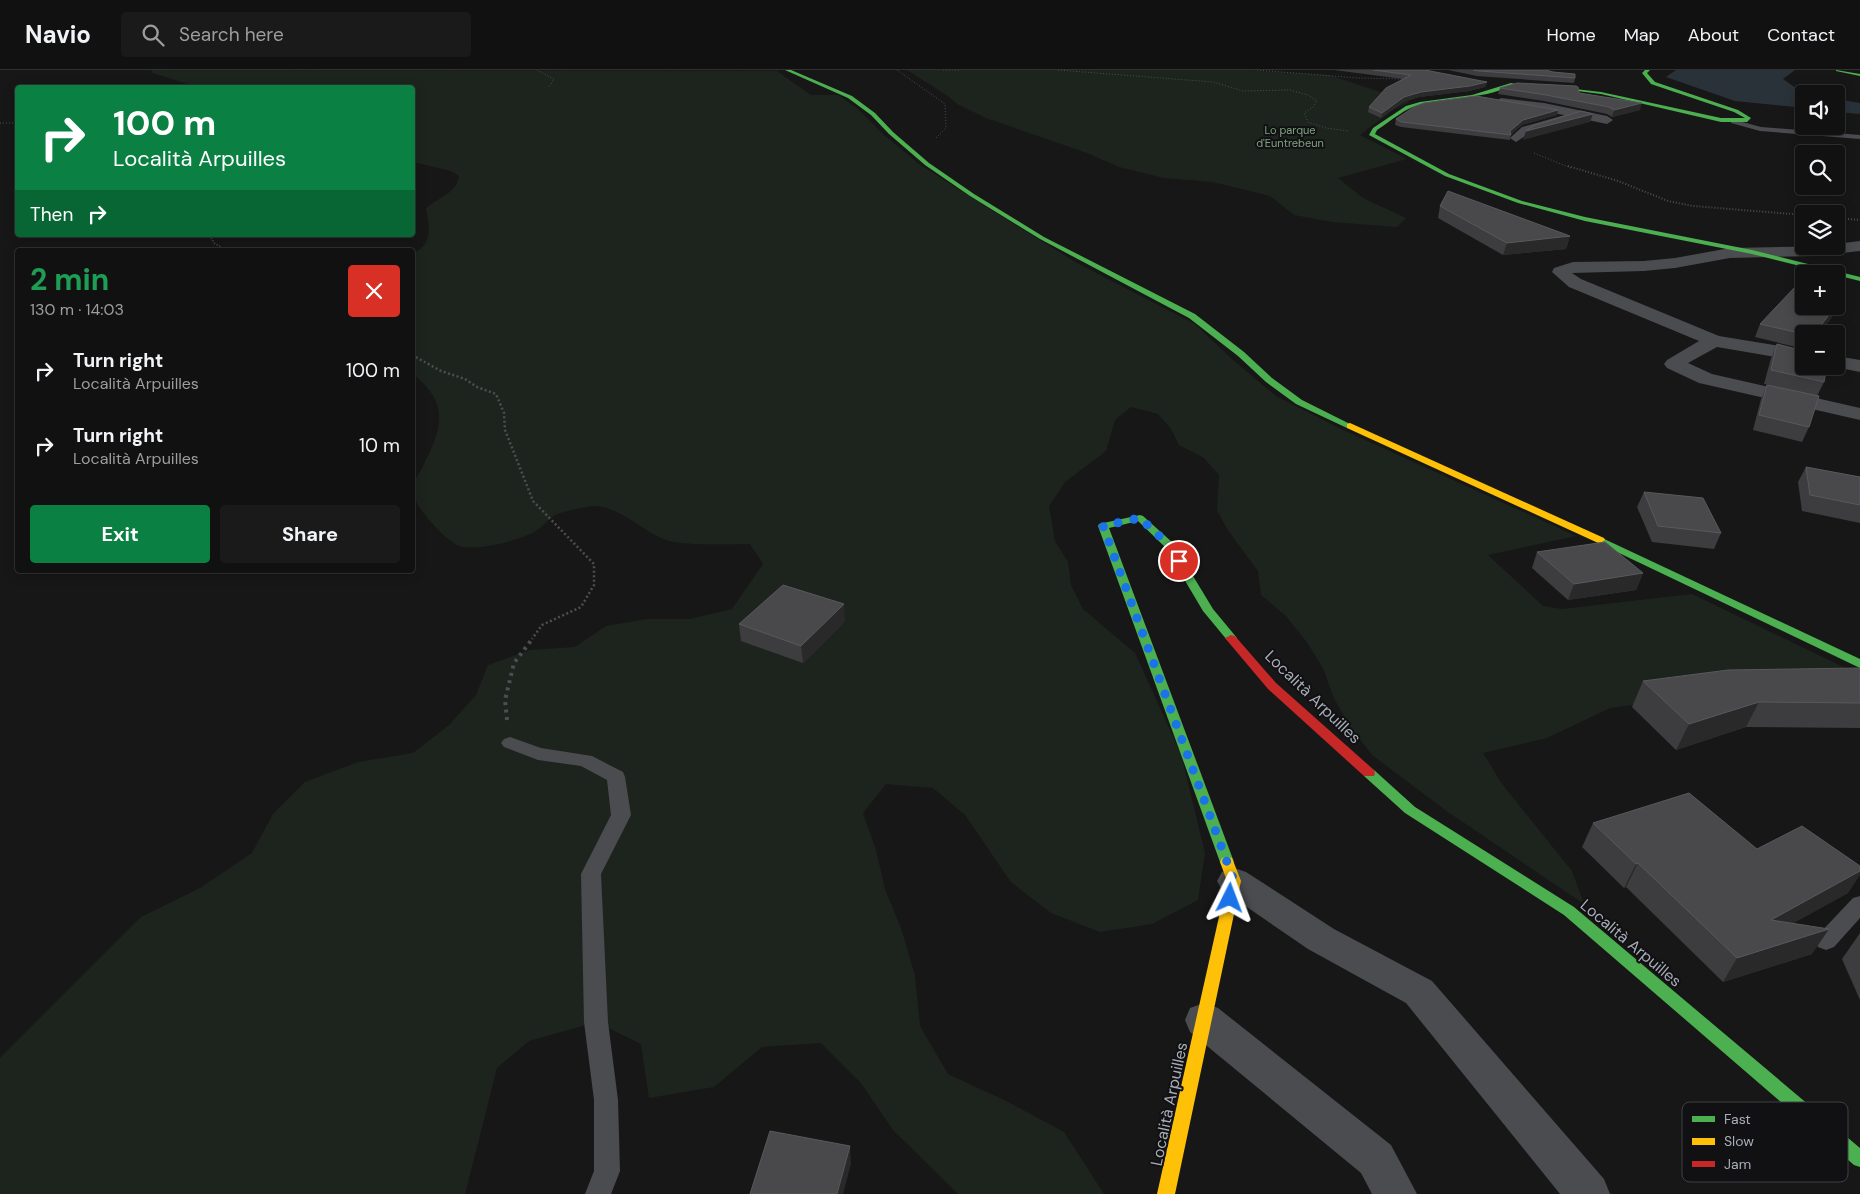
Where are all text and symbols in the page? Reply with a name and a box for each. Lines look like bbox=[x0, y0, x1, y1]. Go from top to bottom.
search box bbox=[121, 12, 471, 57]
text: Navio bbox=[25, 19, 91, 50]
icon: search bbox=[139, 21, 167, 49]
text: Search here bbox=[179, 22, 284, 47]
text: Home bbox=[1546, 23, 1596, 47]
text: Map bbox=[1624, 23, 1660, 47]
text: About bbox=[1688, 23, 1739, 47]
text: Contact bbox=[1767, 23, 1835, 47]
map controls bbox=[1795, 85, 1845, 375]
button: sound bbox=[1795, 85, 1845, 135]
text: 100 m bbox=[113, 100, 216, 146]
icon: right bbox=[30, 105, 95, 170]
park label: Lo parque d'Euntrebeun bbox=[1256, 123, 1324, 150]
text: Località Arpuilles bbox=[113, 144, 286, 173]
button: search bbox=[1795, 145, 1845, 195]
icon: right bbox=[83, 200, 111, 228]
text: Then bbox=[30, 202, 73, 227]
button: layers bbox=[1795, 205, 1845, 255]
text: 2 min bbox=[30, 260, 109, 299]
button: close bbox=[348, 265, 400, 317]
button: + bbox=[1795, 265, 1845, 315]
text: 130 m · 14:03 bbox=[30, 299, 124, 320]
button: − bbox=[1795, 325, 1845, 375]
text: Turn right bbox=[73, 348, 163, 373]
icon: right bbox=[30, 357, 58, 385]
text: 100 m bbox=[346, 358, 400, 383]
text: Località Arpuilles bbox=[73, 373, 199, 394]
text: Turn right bbox=[73, 423, 163, 448]
icon: right bbox=[30, 432, 58, 460]
text: 10 m bbox=[359, 433, 400, 458]
text: Località Arpuilles bbox=[73, 448, 199, 469]
button: Exit bbox=[30, 505, 210, 563]
button: Share bbox=[220, 505, 400, 563]
pin bbox=[1158, 540, 1200, 582]
icon: arrive bbox=[1165, 547, 1193, 575]
street label: Località Arpuilles bbox=[1260, 646, 1366, 748]
position arrow bbox=[1203, 871, 1255, 923]
street label: Località Arpuilles bbox=[1576, 894, 1686, 992]
street label: Località Arpuilles bbox=[1146, 1040, 1192, 1168]
legend bbox=[1682, 1102, 1848, 1182]
text: Fast bbox=[1724, 1110, 1751, 1128]
text: Slow bbox=[1724, 1132, 1754, 1150]
text: Jam bbox=[1724, 1155, 1751, 1173]

